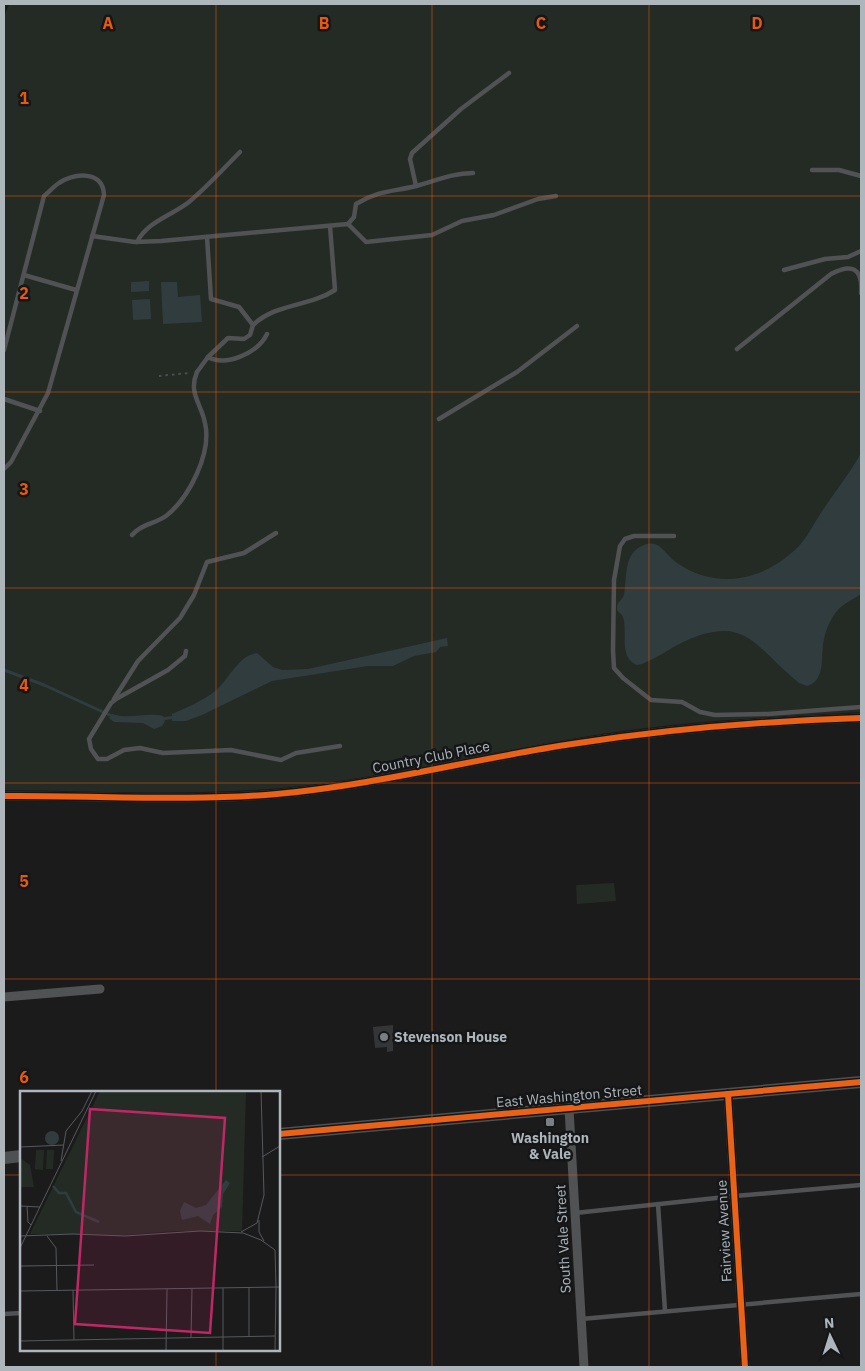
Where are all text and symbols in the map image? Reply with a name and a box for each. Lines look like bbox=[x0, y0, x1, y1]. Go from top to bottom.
text: A bbox=[103, 13, 114, 33]
text: B bbox=[319, 13, 330, 33]
text: C bbox=[536, 13, 546, 33]
text: D bbox=[751, 13, 763, 33]
text: 1 bbox=[19, 88, 29, 108]
text: 2 bbox=[19, 283, 29, 303]
text: 3 bbox=[19, 479, 29, 499]
text: 4 bbox=[19, 675, 29, 695]
street label: Country Club Place bbox=[371, 737, 492, 777]
text: 5 bbox=[19, 871, 29, 891]
place label: Stevenson House bbox=[394, 1028, 507, 1046]
marker: Stevenson House bbox=[378, 1031, 390, 1043]
text: 6 bbox=[19, 1067, 29, 1087]
street label: East Washington Street bbox=[495, 1081, 643, 1111]
inset map bbox=[20, 1091, 280, 1351]
marker: Washington & Vale bbox=[544, 1116, 556, 1128]
place label: Washington & Vale bbox=[511, 1129, 589, 1163]
street label: Fairview Avenue bbox=[712, 1179, 736, 1283]
street label: South Vale Street bbox=[551, 1184, 575, 1294]
north arrow bbox=[805, 1311, 855, 1361]
text: N bbox=[823, 1314, 835, 1332]

